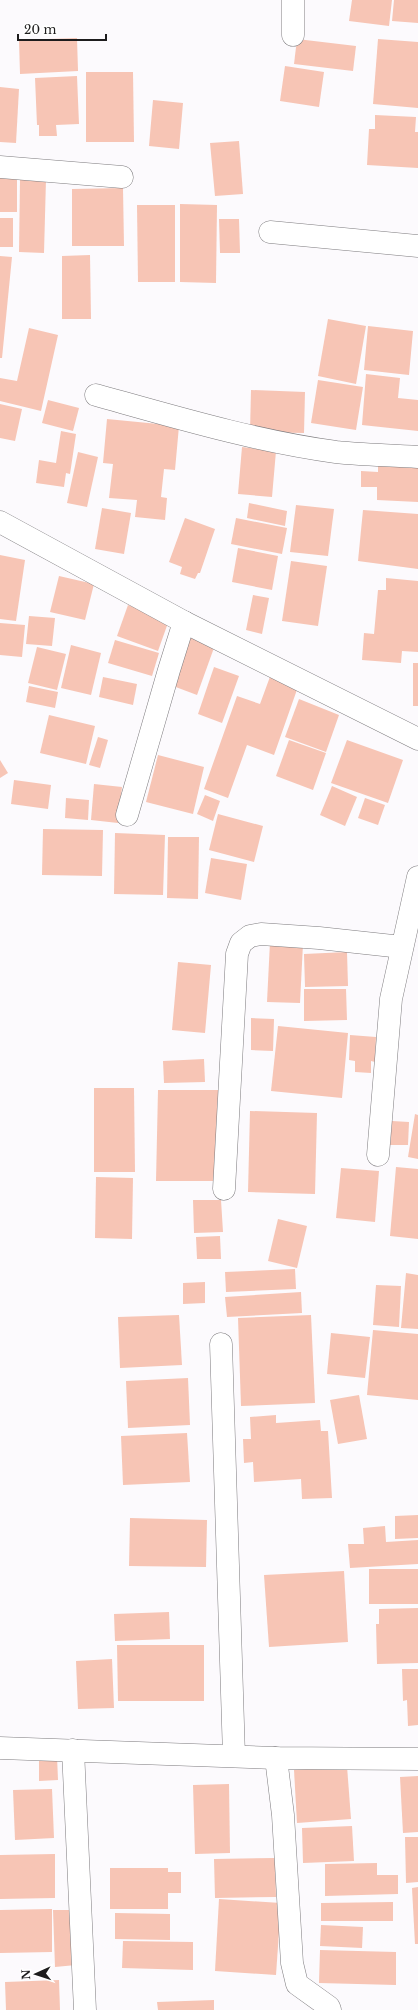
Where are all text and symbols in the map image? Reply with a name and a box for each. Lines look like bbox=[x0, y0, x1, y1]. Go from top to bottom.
scale bar bbox=[18, 16, 106, 42]
text: 20 m bbox=[24, 22, 56, 37]
north arrow bbox=[16, 1954, 56, 1994]
text: N bbox=[19, 1968, 33, 1980]

